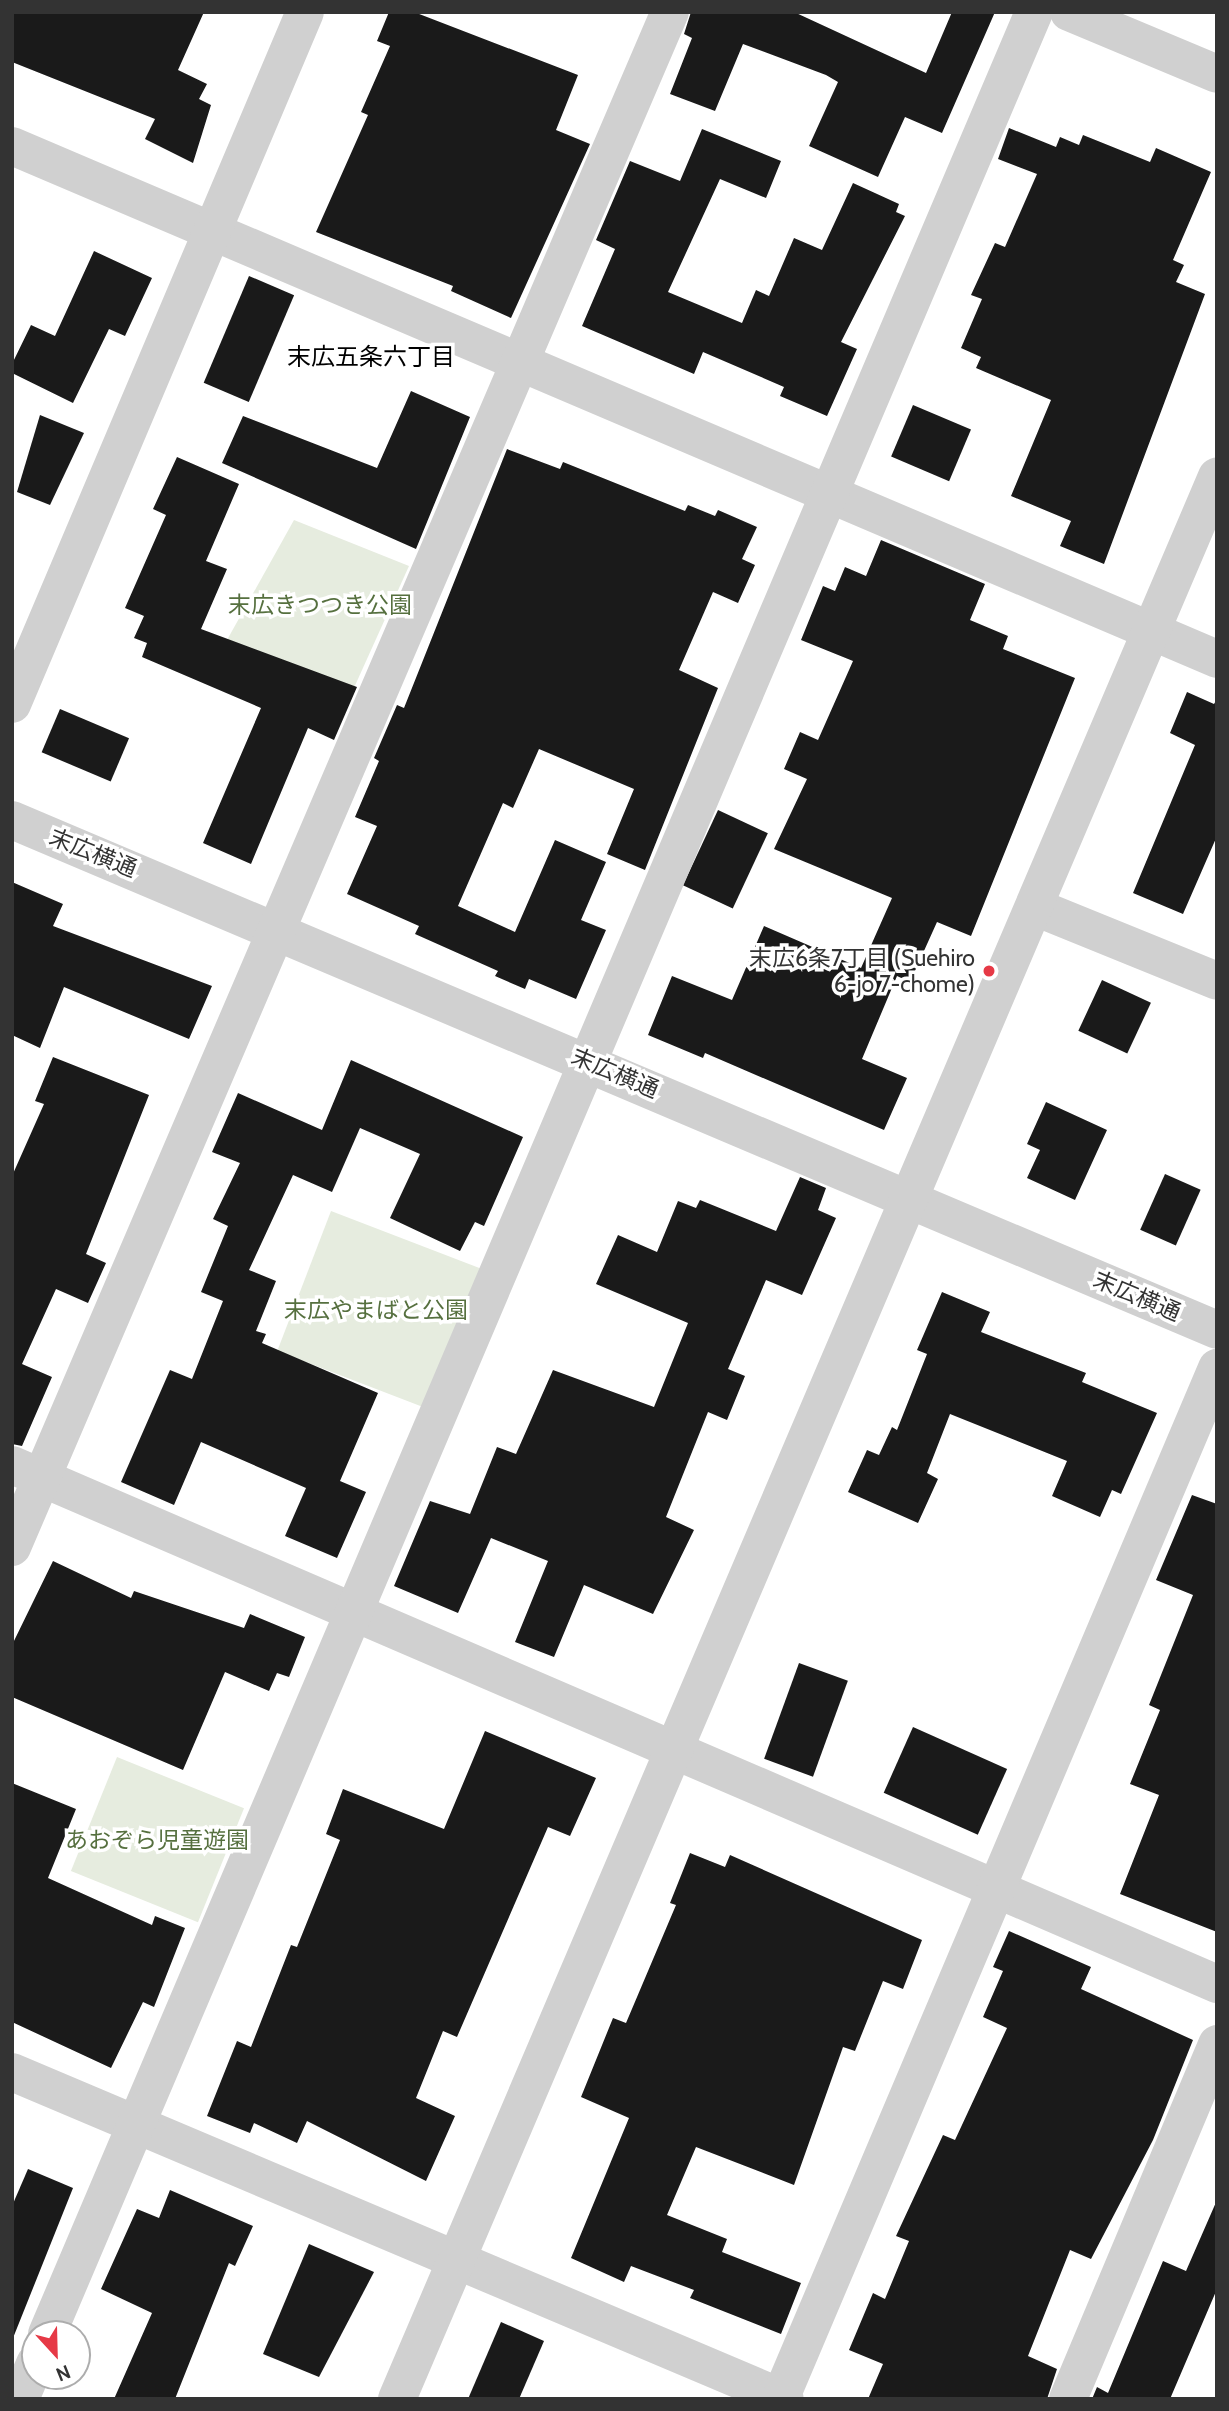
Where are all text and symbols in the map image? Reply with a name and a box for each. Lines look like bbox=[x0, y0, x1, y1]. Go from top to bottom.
district label: 末広五条六丁目 bbox=[287, 343, 455, 371]
park label: 末広きつつき公園 bbox=[228, 591, 412, 619]
street label: 末広横通 bbox=[45, 823, 141, 883]
place label: 末広6条7丁目 (Suehiro 6-jo 7-chome) bbox=[749, 944, 975, 998]
marker: 末広6条7丁目 (Suehiro 6-jo 7-chome) bbox=[981, 963, 997, 979]
street label: 末広横通 bbox=[567, 1042, 663, 1104]
street label: 末広横通 bbox=[1089, 1265, 1185, 1327]
park label: 末広やまばと公園 bbox=[284, 1296, 468, 1324]
park label: あおぞら児童遊園 bbox=[65, 1826, 249, 1854]
north arrow bbox=[21, 2320, 91, 2390]
text: N bbox=[53, 2360, 74, 2386]

